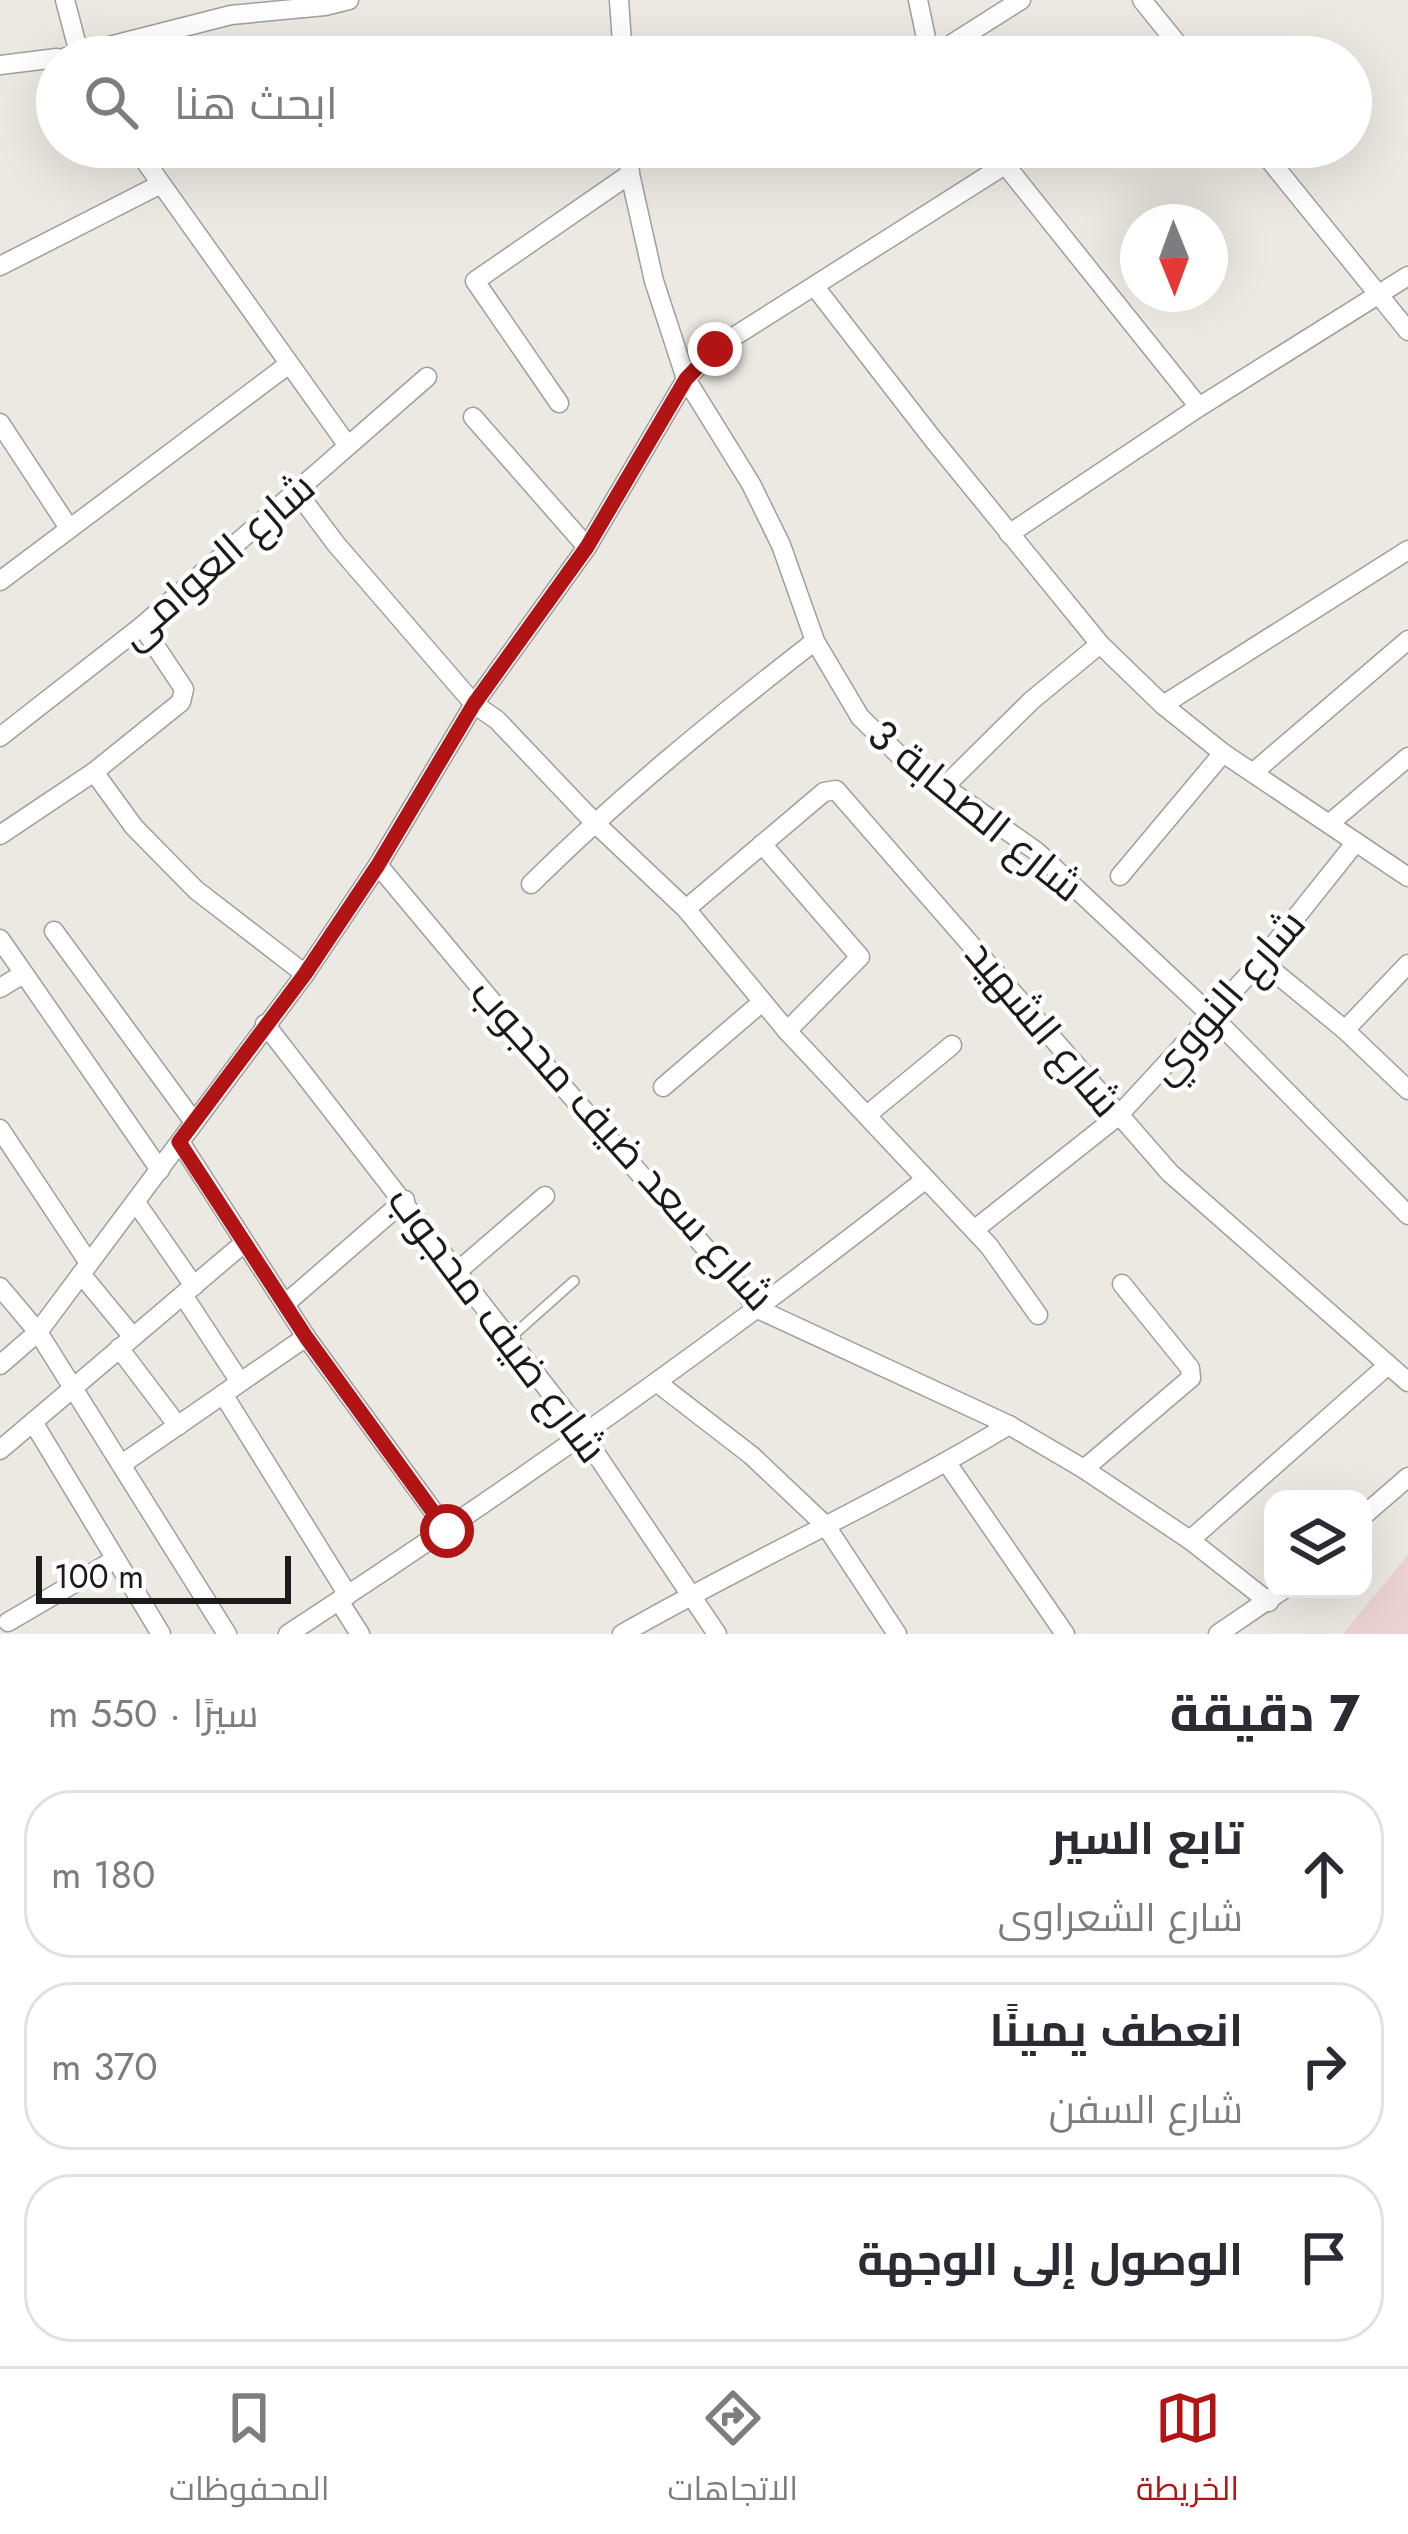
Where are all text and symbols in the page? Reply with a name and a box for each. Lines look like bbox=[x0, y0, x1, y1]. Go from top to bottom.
search box bbox=[36, 36, 1372, 168]
icon: search bbox=[78, 69, 144, 135]
text: ابحث هنا bbox=[174, 71, 338, 136]
north arrow bbox=[1120, 204, 1228, 312]
route end bbox=[688, 322, 742, 376]
street label: شارع العوامى bbox=[105, 458, 328, 663]
street label: شارع الصحابة 3 bbox=[855, 704, 1096, 916]
street label: شارع النووي bbox=[1133, 896, 1321, 1098]
street label: شارع الشهيد bbox=[951, 926, 1136, 1130]
street label: شارع سعد ضيف محجوب bbox=[456, 964, 789, 1324]
street label: شارع ضيف محجوب bbox=[373, 1173, 622, 1476]
map controls bbox=[1264, 1490, 1372, 1598]
button: layers bbox=[1264, 1490, 1372, 1598]
route start bbox=[420, 1504, 474, 1558]
scale bar bbox=[36, 1550, 291, 1603]
text: 100 m bbox=[54, 1553, 144, 1600]
text: 7 دقيقة bbox=[1170, 1676, 1360, 1750]
text: سيرًا · 550 m bbox=[48, 1685, 259, 1742]
text: تابع السير bbox=[1051, 1806, 1243, 1871]
icon: ahead bbox=[1291, 1841, 1357, 1907]
text: 180 m bbox=[51, 1846, 155, 1903]
text: شارع الشعراوى bbox=[998, 1889, 1243, 1946]
text: انعطف يمينًا bbox=[990, 1998, 1243, 2063]
icon: right bbox=[1291, 2033, 1357, 2099]
text: 370 m bbox=[51, 2038, 158, 2095]
text: شارع السفن bbox=[1049, 2081, 1243, 2138]
icon: arrive bbox=[1291, 2225, 1357, 2291]
text: الوصول إلى الوجهة bbox=[857, 2227, 1243, 2292]
tab: المحفوظات bbox=[169, 2385, 330, 2519]
tab: الاتجاهات bbox=[667, 2385, 798, 2519]
tab: الخريطة bbox=[1136, 2385, 1239, 2519]

